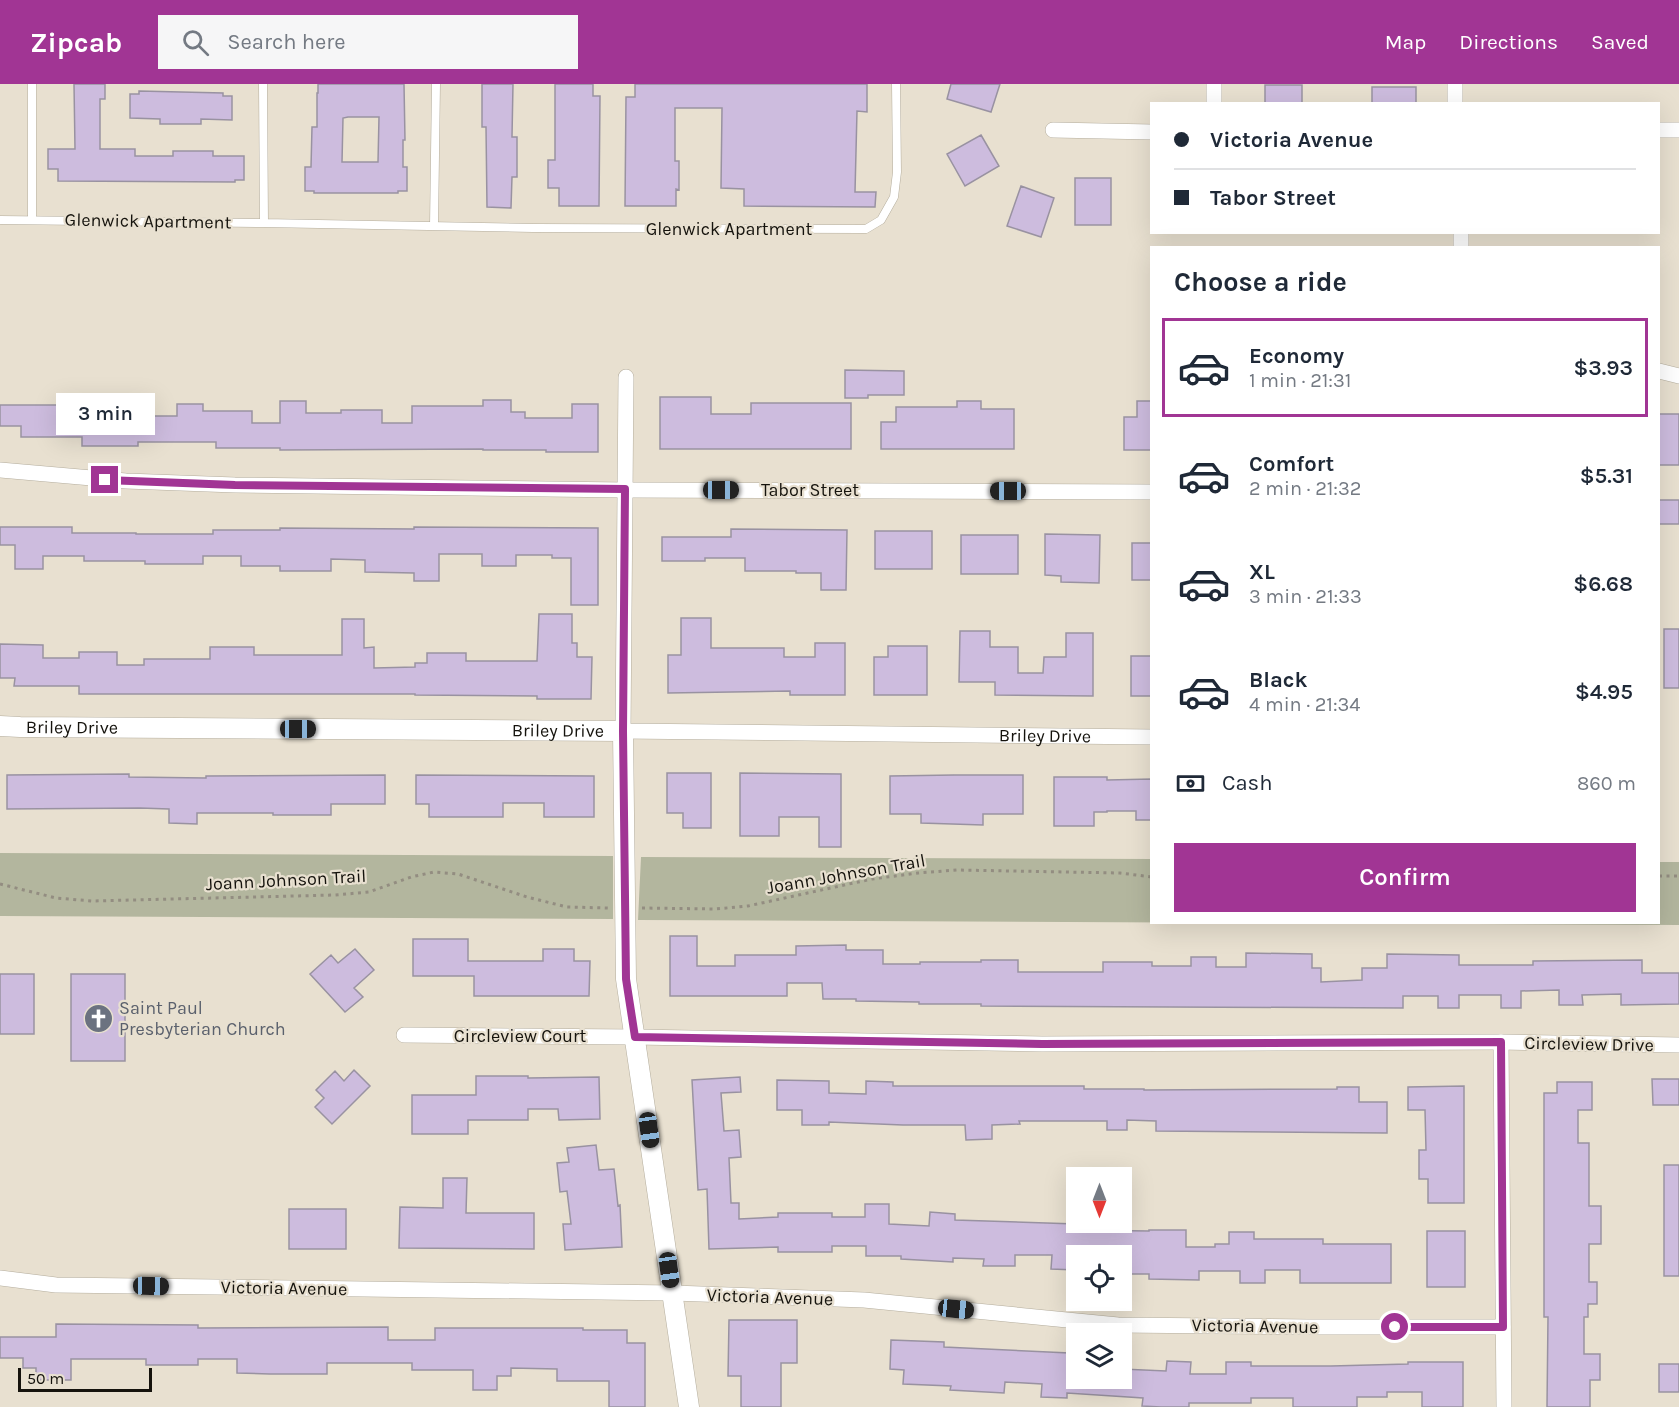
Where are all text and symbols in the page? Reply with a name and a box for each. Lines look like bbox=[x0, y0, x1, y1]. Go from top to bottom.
search box bbox=[158, 15, 578, 69]
text: Zipcab bbox=[30, 26, 122, 59]
icon: search bbox=[179, 26, 212, 59]
text: Search here bbox=[227, 29, 346, 55]
text: Map bbox=[1385, 30, 1426, 54]
text: Directions bbox=[1459, 30, 1558, 54]
text: Saved bbox=[1591, 30, 1649, 54]
text: Victoria Avenue bbox=[1210, 127, 1373, 153]
text: Tabor Street bbox=[1210, 185, 1336, 211]
street label: Glenwick Apartment bbox=[65, 209, 232, 233]
street label: Glenwick Apartment bbox=[646, 218, 813, 240]
text: Choose a ride bbox=[1174, 266, 1347, 298]
icon: car bbox=[1177, 341, 1231, 395]
text: Economy bbox=[1249, 343, 1344, 369]
text: $3.93 bbox=[1573, 355, 1633, 381]
text: 1 min · 21:31 bbox=[1249, 369, 1351, 392]
callout: 3 min bbox=[56, 393, 154, 435]
text: 3 min bbox=[78, 402, 133, 425]
icon: car bbox=[1177, 449, 1231, 503]
text: Comfort bbox=[1249, 451, 1334, 477]
text: $5.31 bbox=[1580, 463, 1633, 489]
route end bbox=[91, 466, 118, 493]
text: 2 min · 21:32 bbox=[1249, 477, 1361, 500]
street label: Tabor Street bbox=[761, 479, 859, 501]
car bbox=[703, 481, 739, 499]
car bbox=[990, 482, 1026, 500]
icon: car bbox=[1177, 557, 1231, 611]
text: XL bbox=[1249, 559, 1275, 585]
text: $6.68 bbox=[1573, 571, 1633, 597]
text: 3 min · 21:33 bbox=[1249, 585, 1362, 608]
icon: car bbox=[1177, 665, 1231, 719]
text: Black bbox=[1249, 667, 1308, 693]
text: $4.95 bbox=[1575, 679, 1633, 705]
text: 4 min · 21:34 bbox=[1249, 693, 1361, 716]
street label: Briley Drive bbox=[26, 716, 118, 739]
street label: Briley Drive bbox=[512, 719, 604, 742]
car bbox=[280, 720, 316, 738]
street label: Briley Drive bbox=[999, 724, 1091, 747]
icon: cash bbox=[1174, 767, 1207, 800]
text: Cash bbox=[1222, 770, 1272, 796]
text: 860 m bbox=[1577, 772, 1636, 795]
button: Confirm bbox=[1174, 843, 1636, 912]
street label: Joann Johnson Trail bbox=[765, 849, 927, 899]
street label: Joann Johnson Trail bbox=[205, 865, 367, 895]
place label: Saint Paul Presbyterian Church bbox=[119, 997, 286, 1040]
church icon: Saint Paul Presbyterian Church bbox=[82, 1002, 114, 1034]
street label: Circleview Court bbox=[454, 1025, 586, 1047]
street label: Circleview Drive bbox=[1524, 1032, 1654, 1056]
car bbox=[638, 1111, 660, 1149]
north arrow bbox=[1066, 1167, 1132, 1233]
map controls bbox=[1066, 1167, 1132, 1389]
button: locate bbox=[1066, 1245, 1132, 1311]
car bbox=[658, 1251, 680, 1289]
street label: Victoria Avenue bbox=[220, 1276, 348, 1300]
car bbox=[133, 1277, 169, 1295]
street label: Victoria Avenue bbox=[706, 1284, 834, 1310]
car bbox=[937, 1298, 975, 1320]
route start bbox=[1381, 1313, 1408, 1340]
street label: Victoria Avenue bbox=[1191, 1314, 1319, 1338]
button: layers bbox=[1066, 1323, 1132, 1389]
scale bar bbox=[18, 1365, 152, 1392]
text: 50 m bbox=[27, 1369, 64, 1388]

